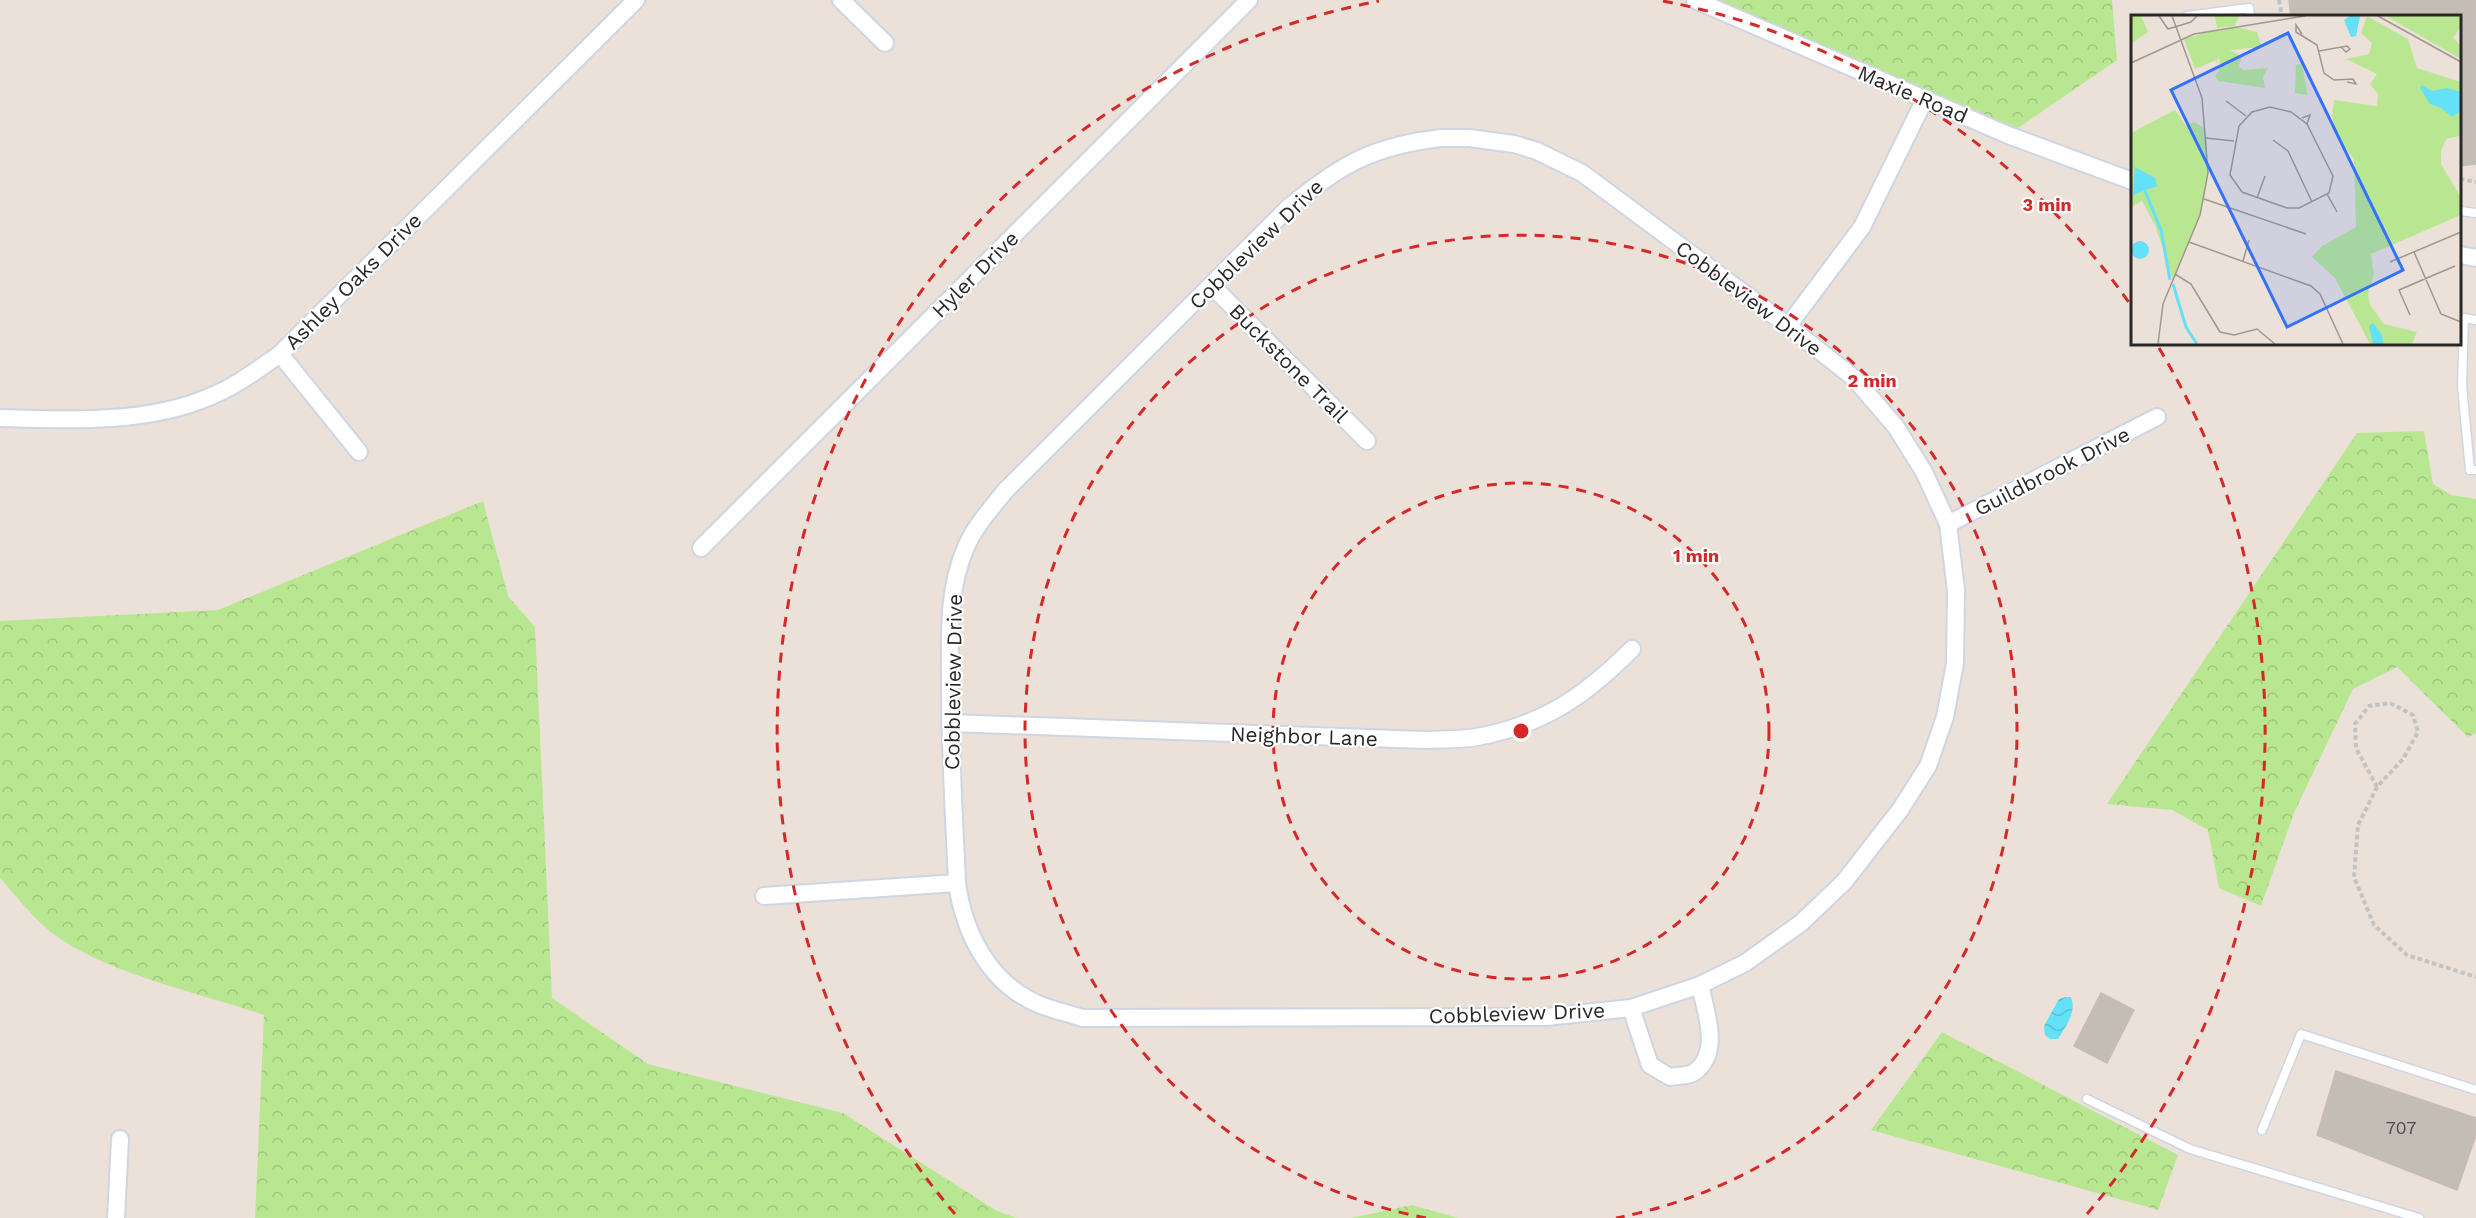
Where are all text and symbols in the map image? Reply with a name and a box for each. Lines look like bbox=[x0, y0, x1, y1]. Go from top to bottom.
inset map bbox=[2131, 15, 2461, 345]
street label: Maxie Road bbox=[1854, 60, 1972, 128]
street label: Cobbleview Drive bbox=[1184, 174, 1328, 314]
text: 3 min bbox=[2022, 194, 2072, 215]
street label: Ashley Oaks Drive bbox=[279, 207, 427, 355]
street label: Hyler Drive bbox=[926, 225, 1024, 323]
street label: Cobbleview Drive bbox=[1671, 235, 1827, 361]
street label: Buckstone Trail bbox=[1224, 298, 1354, 428]
text: 2 min bbox=[1847, 370, 1897, 391]
street label: Guildbrook Drive bbox=[1970, 421, 2134, 521]
text: 1 min bbox=[1673, 545, 1719, 566]
street label: Cobbleview Drive bbox=[939, 594, 967, 770]
street label: Neighbor Lane bbox=[1230, 721, 1378, 751]
centre of rings bbox=[1511, 721, 1531, 741]
street label: Cobbleview Drive bbox=[1428, 997, 1606, 1029]
house number: 707 bbox=[2386, 1117, 2416, 1138]

